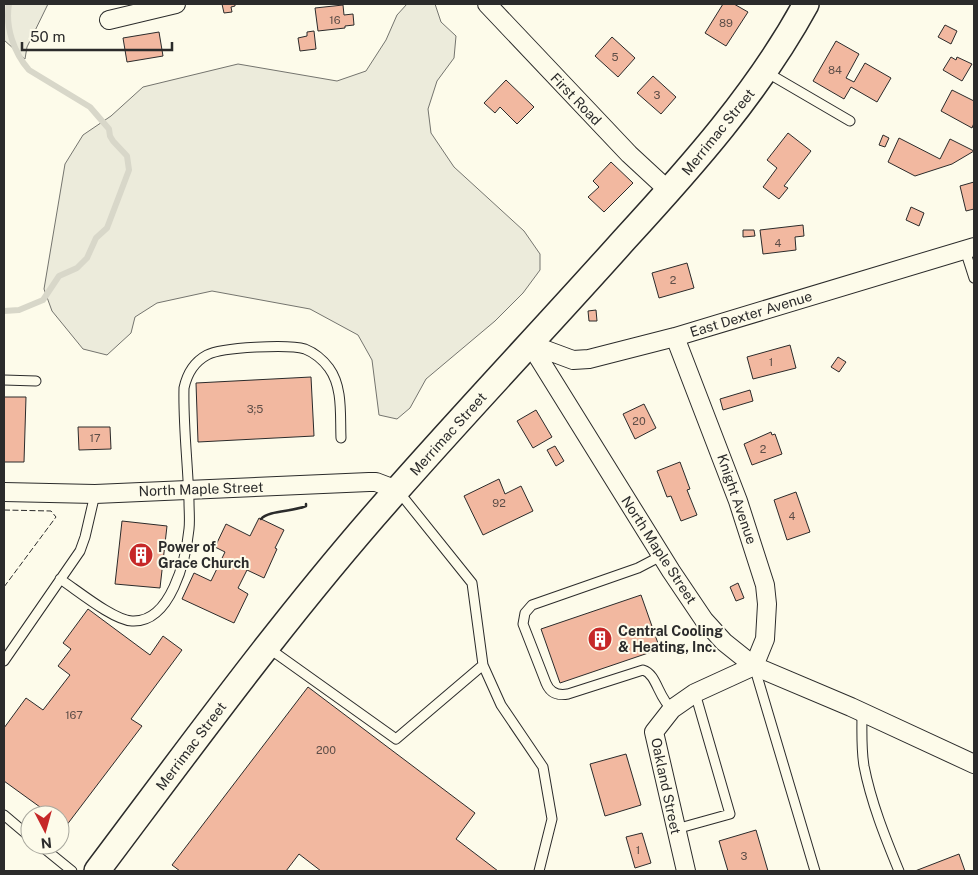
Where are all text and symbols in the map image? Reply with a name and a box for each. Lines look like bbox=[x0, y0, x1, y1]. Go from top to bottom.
house number: 16 bbox=[329, 14, 341, 26]
house number: 89 bbox=[719, 17, 733, 29]
scale bar bbox=[22, 20, 172, 52]
text: 50 m bbox=[30, 28, 65, 45]
house number: 5 bbox=[611, 51, 619, 63]
house number: 84 bbox=[828, 64, 842, 76]
street label: First Road bbox=[547, 70, 605, 128]
street label: Merrimac Street bbox=[678, 86, 758, 178]
house number: 3 bbox=[654, 89, 661, 101]
house number: 4 bbox=[775, 237, 782, 249]
house number: 2 bbox=[670, 274, 677, 286]
street label: East Dexter Avenue bbox=[688, 288, 814, 340]
house number: 1 bbox=[769, 356, 773, 368]
street label: Merrimac Street bbox=[406, 389, 490, 479]
house number: 3;5 bbox=[247, 403, 263, 415]
house number: 20 bbox=[632, 415, 646, 427]
house number: 17 bbox=[89, 432, 101, 444]
house number: 2 bbox=[760, 443, 767, 455]
street label: Knight Avenue bbox=[714, 452, 760, 546]
street label: North Maple Street bbox=[138, 479, 264, 499]
street label: North Maple Street bbox=[618, 493, 700, 607]
house number: 92 bbox=[492, 497, 506, 509]
house number: 4 bbox=[789, 510, 796, 522]
place label: Power of Grace Church bbox=[158, 539, 249, 571]
building icon: Power of Grace Church bbox=[128, 542, 154, 568]
place label: Central Cooling & Heating, Inc. bbox=[618, 623, 723, 655]
building icon: Central Cooling & Heating, Inc. bbox=[587, 626, 613, 652]
street label: Merrimac Street bbox=[153, 699, 229, 793]
house number: 167 bbox=[65, 709, 83, 721]
street label: Oakland Street bbox=[648, 736, 684, 836]
house number: 200 bbox=[316, 744, 336, 756]
north arrow bbox=[20, 805, 70, 855]
text: N bbox=[40, 834, 53, 851]
house number: 1 bbox=[636, 844, 640, 856]
house number: 3 bbox=[741, 850, 748, 862]

